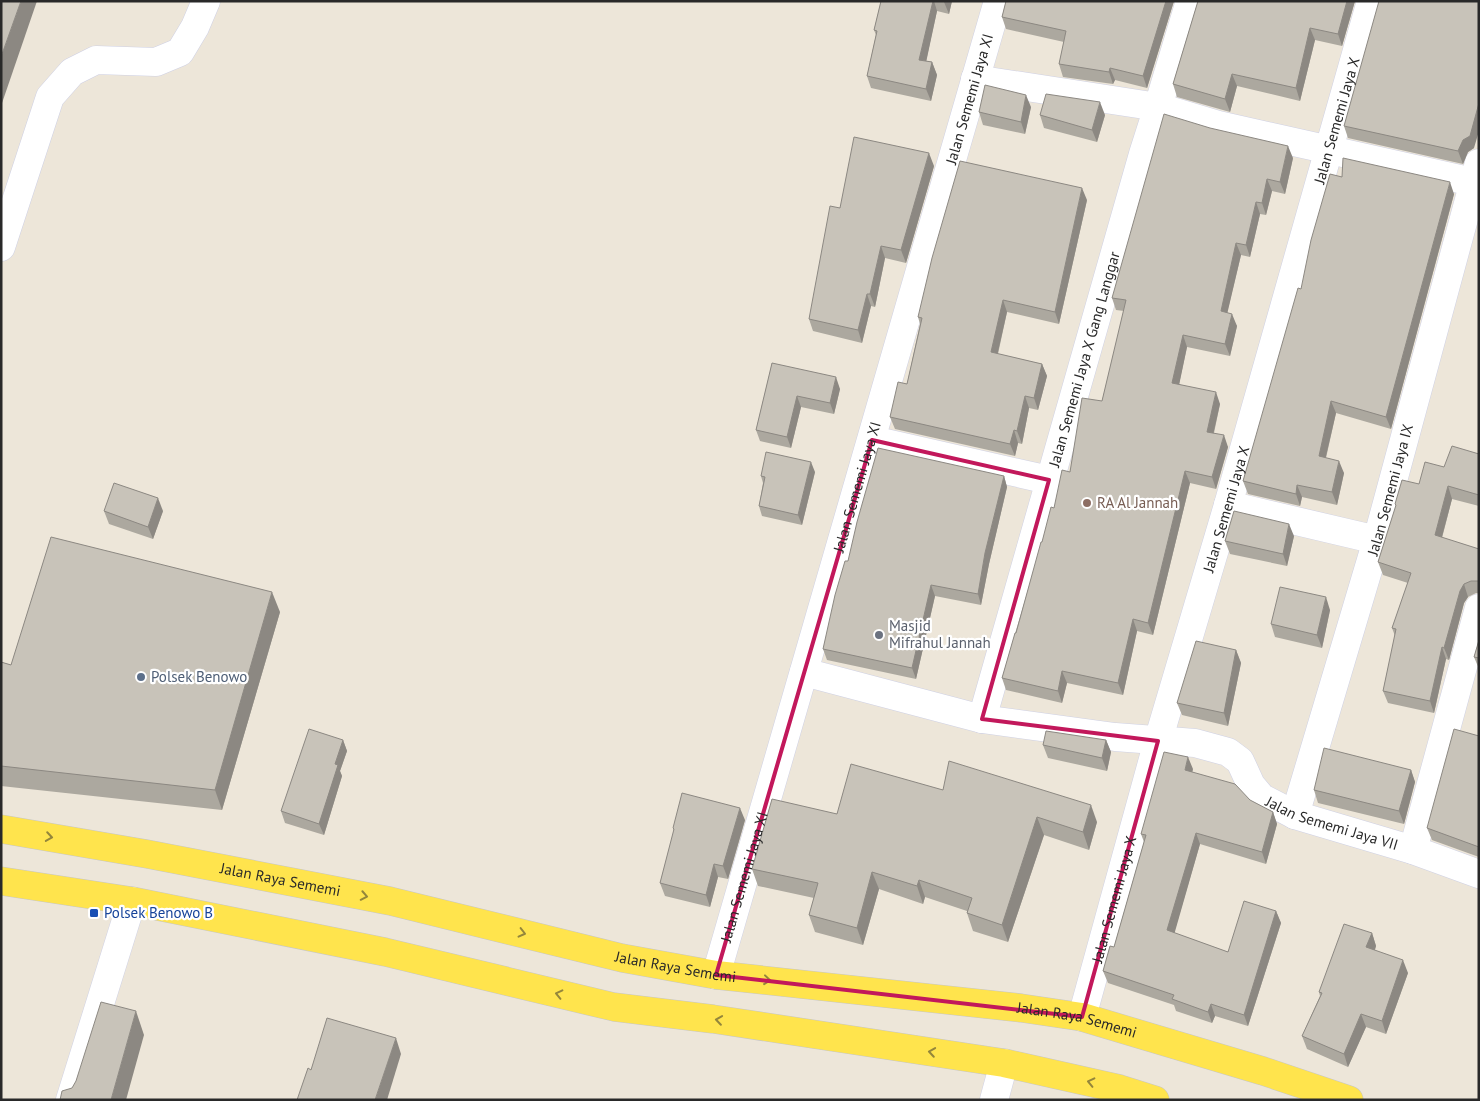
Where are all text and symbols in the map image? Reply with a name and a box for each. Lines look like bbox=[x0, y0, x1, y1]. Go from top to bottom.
street label: Jalan Sememi Jaya XI bbox=[941, 31, 997, 167]
street label: Jalan Sememi Jaya X bbox=[1309, 55, 1364, 187]
street label: Jalan Sememi Jaya X Gang Langgar bbox=[1044, 249, 1124, 470]
street label: Jalan Sememi Jaya XI bbox=[829, 419, 885, 555]
street label: Jalan Sememi Jaya IX bbox=[1363, 422, 1417, 559]
street label: Jalan Sememi Jaya X bbox=[1198, 444, 1253, 575]
place label: RA Al Jannah bbox=[1097, 493, 1178, 512]
marker: RA Al Jannah bbox=[1081, 497, 1093, 509]
place label: Masjid Mifrahul Jannah bbox=[889, 616, 991, 652]
marker: Masjid Mifrahul Jannah bbox=[873, 629, 885, 641]
place label: Polsek Benowo bbox=[151, 667, 247, 686]
marker: Polsek Benowo bbox=[135, 671, 147, 683]
street label: Jalan Sememi Jaya VII bbox=[1262, 791, 1400, 854]
street label: Jalan Sememi Jaya XI bbox=[716, 809, 772, 945]
one-way arrow bbox=[45, 832, 54, 842]
street label: Jalan Sememi Jaya X bbox=[1087, 834, 1140, 966]
street label: Jalan Raya Sememi bbox=[218, 858, 342, 900]
one-way arrow bbox=[360, 890, 368, 900]
place label: Polsek Benowo B bbox=[104, 903, 213, 922]
marker: Polsek Benowo B bbox=[88, 907, 100, 919]
one-way arrow bbox=[518, 927, 527, 938]
street label: Jalan Raya Sememi bbox=[612, 946, 737, 986]
one-way arrow bbox=[764, 974, 772, 985]
one-way arrow bbox=[555, 989, 563, 999]
street label: Jalan Raya Sememi bbox=[1015, 998, 1139, 1042]
one-way arrow bbox=[715, 1015, 723, 1025]
one-way arrow bbox=[927, 1047, 936, 1057]
one-way arrow bbox=[1087, 1077, 1095, 1088]

